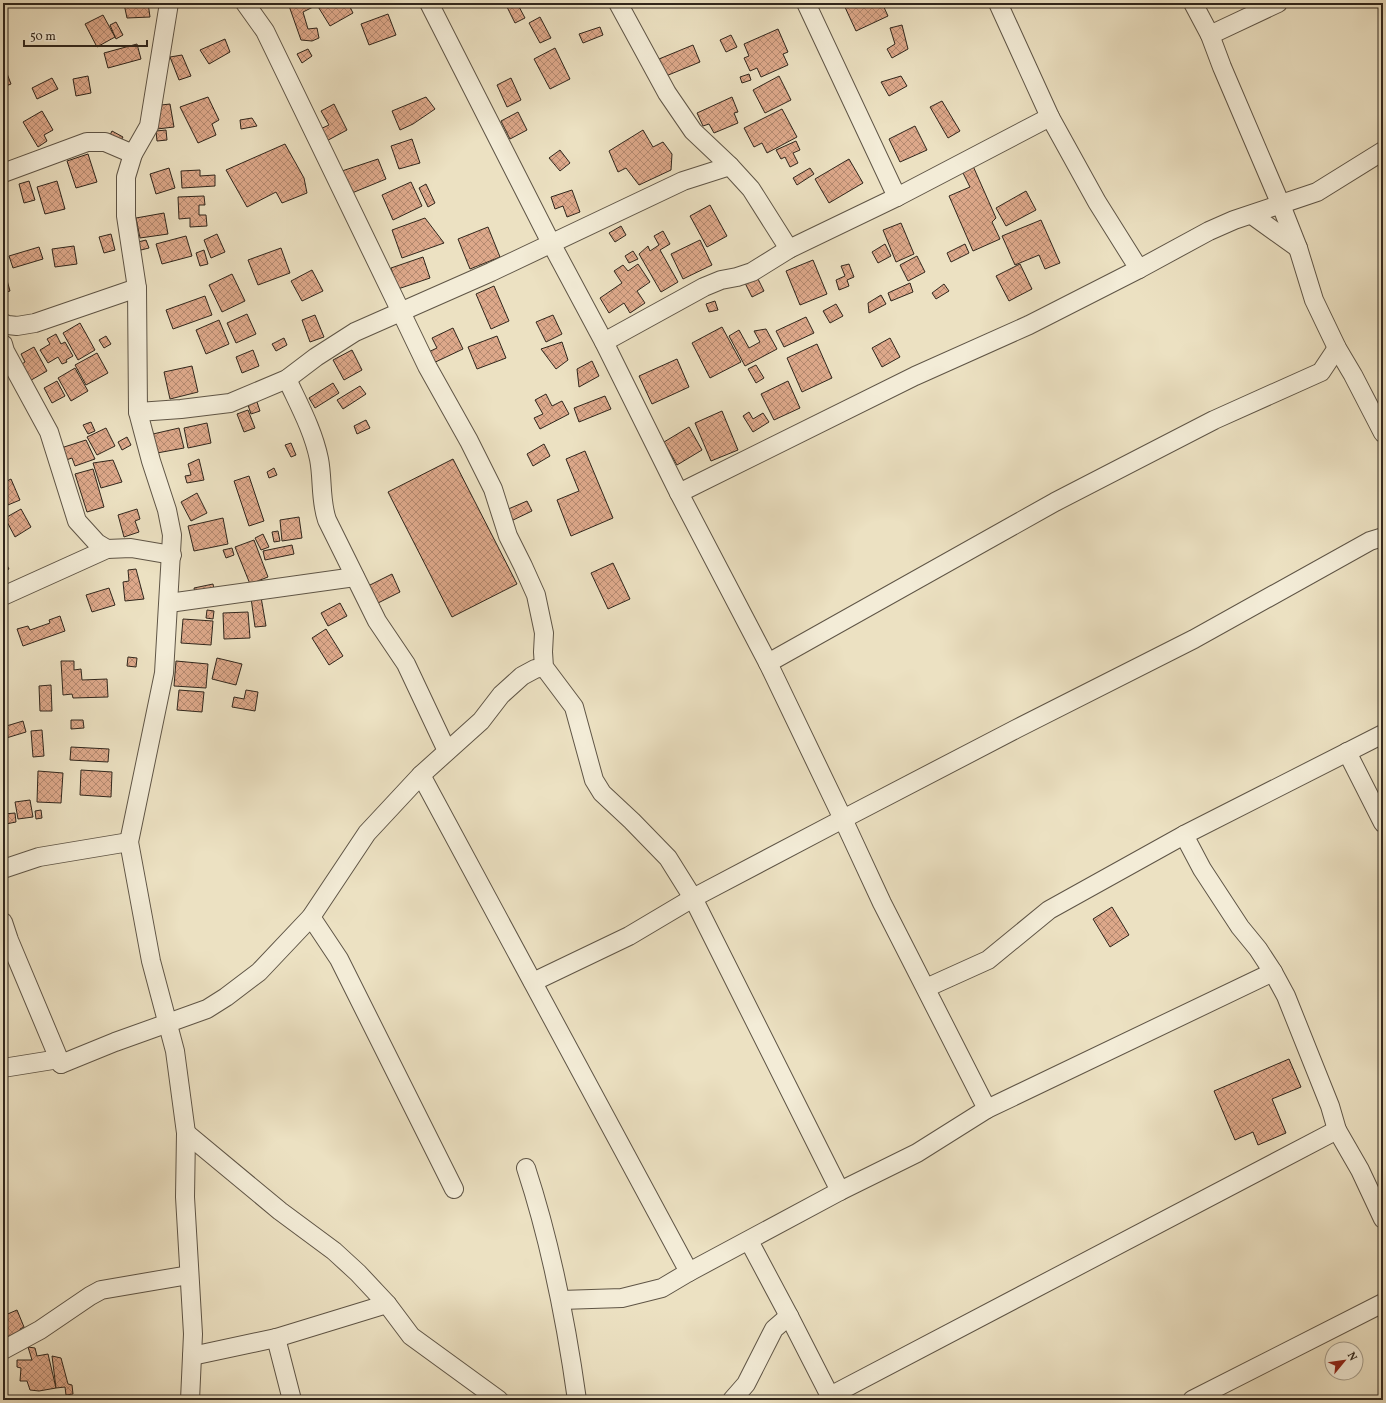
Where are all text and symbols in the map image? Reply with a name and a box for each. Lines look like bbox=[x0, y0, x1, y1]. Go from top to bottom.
scale bar bbox=[24, 22, 147, 48]
text: 50 m bbox=[30, 29, 56, 45]
north arrow bbox=[1324, 1341, 1364, 1381]
text: N bbox=[1343, 1350, 1360, 1364]

